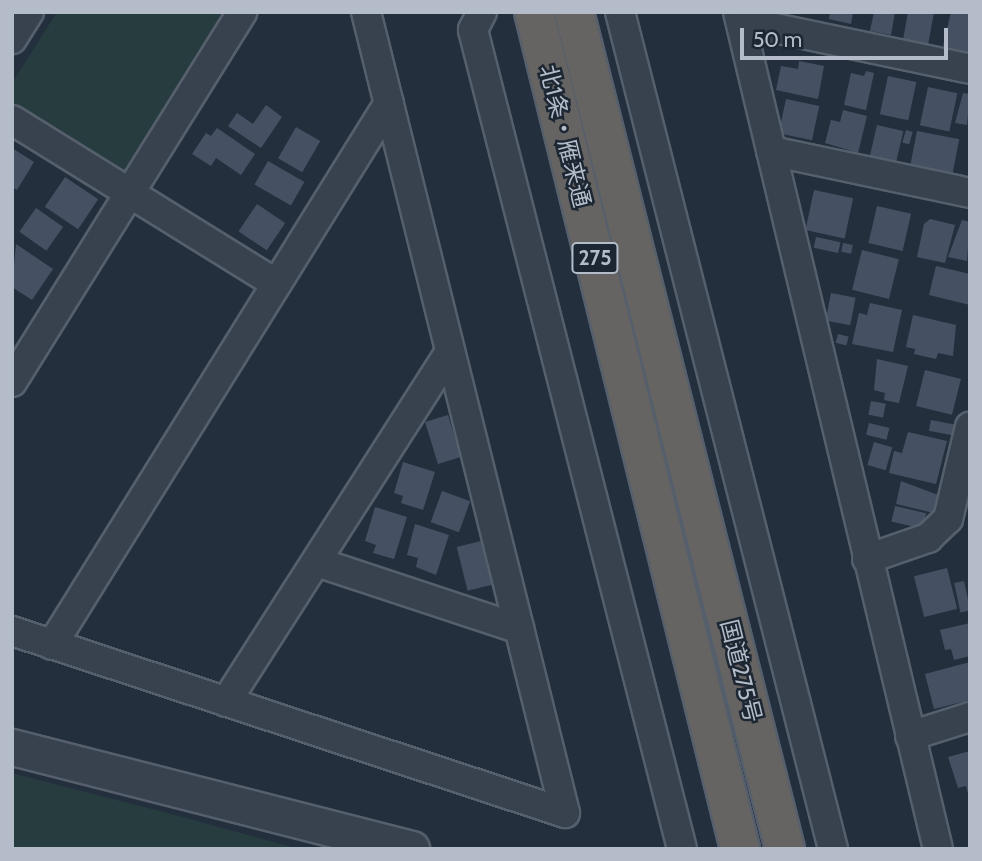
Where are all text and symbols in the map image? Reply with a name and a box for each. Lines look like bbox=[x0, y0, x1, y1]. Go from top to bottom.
scale bar bbox=[744, 14, 952, 58]
text: 50 m bbox=[753, 27, 802, 52]
street label: 北1条・雁来通 bbox=[534, 62, 596, 210]
road number: 275 bbox=[570, 240, 620, 276]
street label: 国道275号 bbox=[715, 617, 767, 725]

